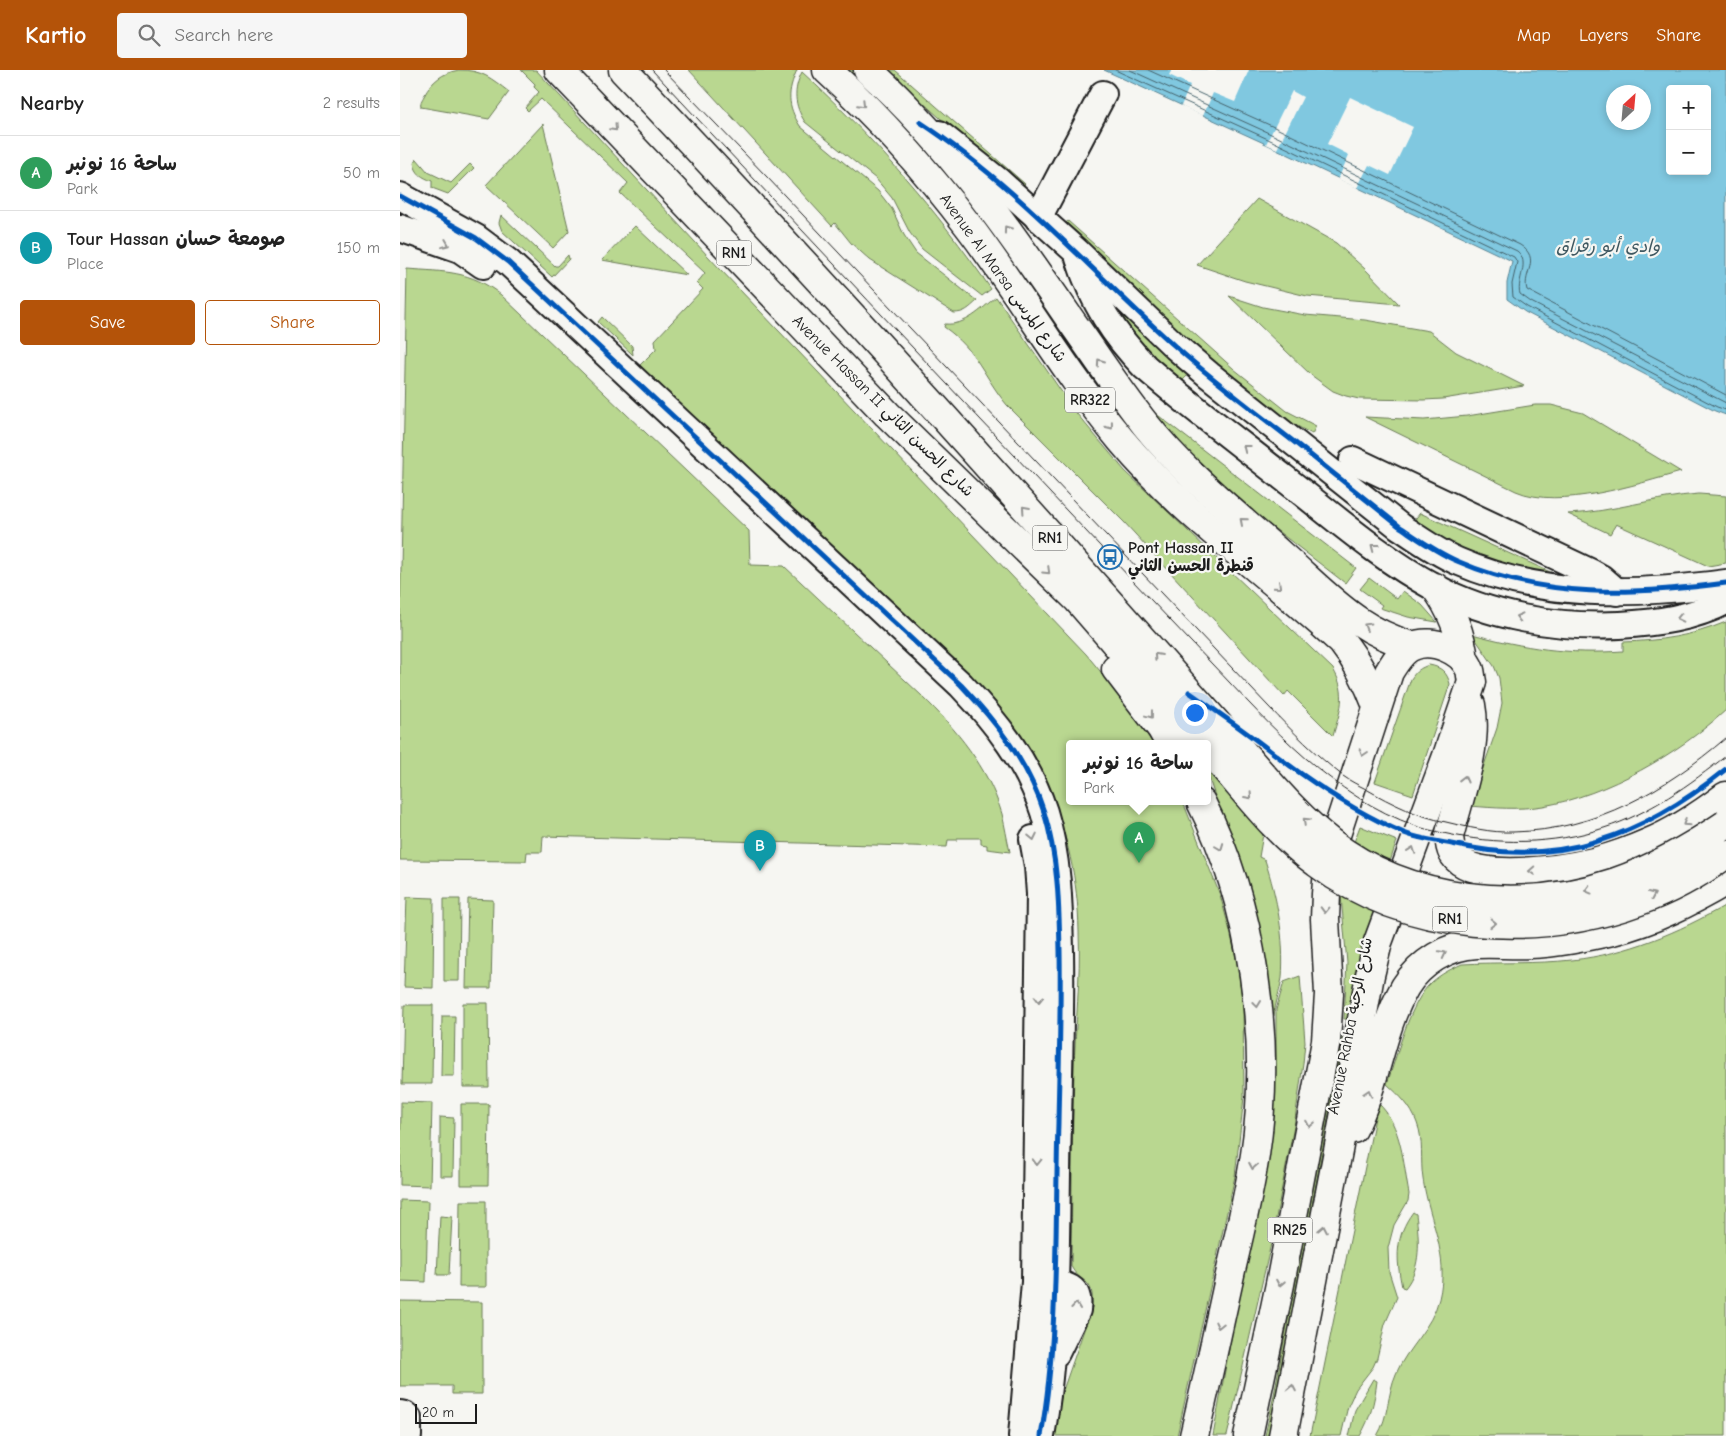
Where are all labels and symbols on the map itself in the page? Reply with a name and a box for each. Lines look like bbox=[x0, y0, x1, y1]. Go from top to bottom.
north arrow bbox=[1606, 85, 1651, 130]
one-way arrow bbox=[856, 98, 865, 107]
one-way arrow bbox=[608, 122, 617, 131]
street label: Avenue Al Marsa شارع المرسى bbox=[934, 190, 1070, 367]
one-way arrow bbox=[1004, 225, 1013, 235]
water label: وادي أبو رقراق bbox=[1556, 235, 1661, 259]
one-way arrow bbox=[441, 237, 450, 248]
road number: RN1 bbox=[716, 240, 752, 266]
street label: Avenue Hassan II شارع الحسن الثاني bbox=[785, 312, 977, 504]
one-way arrow bbox=[1097, 358, 1106, 368]
road number: RR322 bbox=[1065, 388, 1115, 412]
one-way arrow bbox=[1104, 420, 1113, 430]
one-way arrow bbox=[1242, 444, 1251, 453]
one-way arrow bbox=[1022, 506, 1031, 515]
one-way arrow bbox=[1240, 519, 1249, 527]
road number: RN1 bbox=[1032, 526, 1068, 550]
place label: Pont Hassan II قنطرة الحسن الثاني bbox=[1128, 539, 1254, 580]
bus stop icon: Pont Hassan II قنطرة الحسن الثاني bbox=[1097, 544, 1123, 570]
one-way arrow bbox=[1371, 545, 1380, 553]
one-way arrow bbox=[1042, 565, 1051, 574]
one-way arrow bbox=[1272, 581, 1281, 589]
one-way arrow bbox=[1514, 612, 1523, 623]
one-way arrow bbox=[1676, 612, 1685, 623]
one-way arrow bbox=[1363, 623, 1372, 633]
one-way arrow bbox=[1154, 653, 1163, 662]
your location bbox=[1182, 700, 1208, 726]
one-way arrow bbox=[1145, 709, 1153, 718]
one-way arrow bbox=[1358, 748, 1368, 756]
one-way arrow bbox=[1458, 774, 1469, 783]
one-way arrow bbox=[1243, 790, 1252, 799]
one-way arrow bbox=[1682, 817, 1691, 827]
one-way arrow bbox=[1303, 818, 1312, 827]
pin: A bbox=[1123, 822, 1155, 863]
pin: B bbox=[744, 830, 776, 871]
one-way arrow bbox=[1027, 833, 1038, 842]
one-way arrow bbox=[1214, 842, 1224, 851]
one-way arrow bbox=[1406, 846, 1416, 855]
one-way arrow bbox=[1528, 865, 1536, 876]
one-way arrow bbox=[1585, 884, 1593, 894]
one-way arrow bbox=[1647, 891, 1656, 902]
one-way arrow bbox=[1320, 906, 1330, 914]
road number: RN1 bbox=[1432, 906, 1468, 932]
one-way arrow bbox=[1490, 917, 1498, 928]
street label: Avenue Rahba شارع الرحبة bbox=[1324, 936, 1378, 1116]
one-way arrow bbox=[1437, 950, 1446, 960]
one-way arrow bbox=[1033, 995, 1044, 1003]
one-way arrow bbox=[1251, 1001, 1262, 1009]
one-way arrow bbox=[1363, 1089, 1373, 1097]
one-way arrow bbox=[1306, 1119, 1316, 1128]
one-way arrow bbox=[1032, 1158, 1042, 1166]
one-way arrow bbox=[1249, 1162, 1259, 1171]
road number: RN25 bbox=[1268, 1218, 1312, 1242]
one-way arrow bbox=[1318, 1224, 1328, 1233]
one-way arrow bbox=[1275, 1279, 1286, 1288]
one-way arrow bbox=[1070, 1301, 1081, 1309]
one-way arrow bbox=[1214, 1321, 1225, 1330]
one-way arrow bbox=[1286, 1384, 1297, 1393]
scale bar bbox=[415, 1401, 478, 1424]

